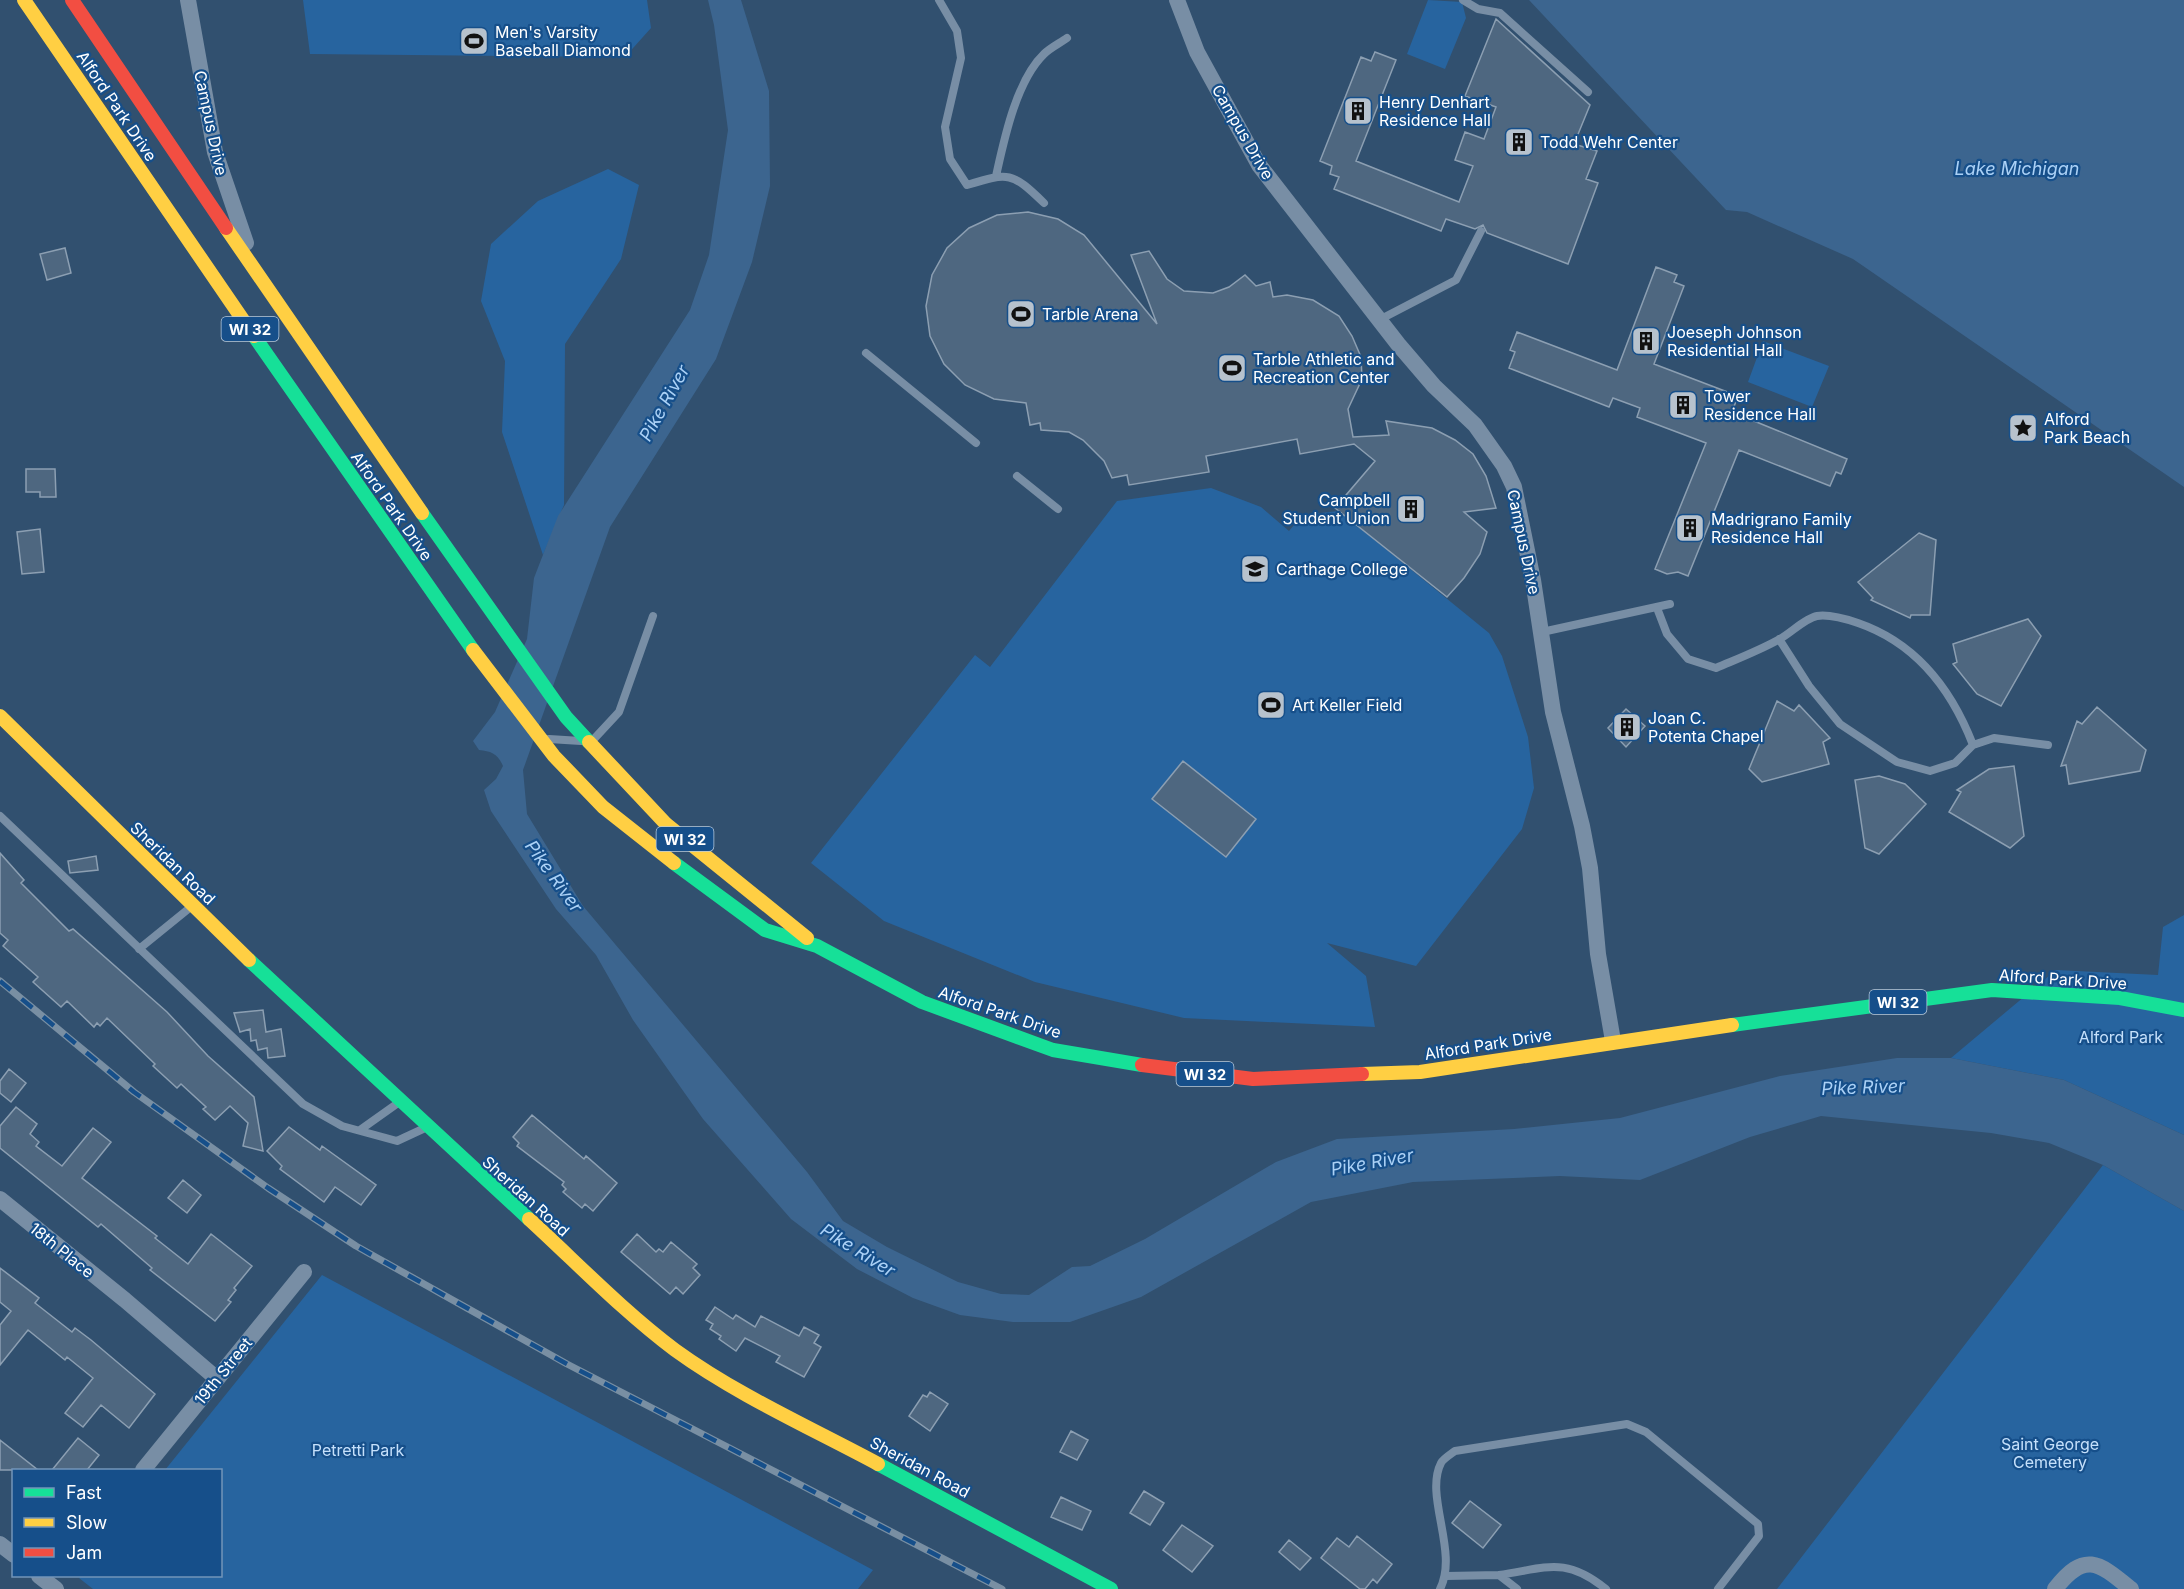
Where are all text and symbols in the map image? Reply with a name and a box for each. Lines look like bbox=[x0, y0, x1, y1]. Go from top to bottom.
place label: Men's Varsity Baseball Diamond bbox=[495, 22, 631, 60]
sports icon: Men's Varsity Baseball Diamond bbox=[458, 25, 490, 57]
street label: Alford Park Drive bbox=[73, 47, 161, 165]
street label: Campus Drive bbox=[190, 69, 232, 177]
street label: Campus Drive bbox=[1208, 81, 1278, 183]
place label: Henry Denhart Residence Hall bbox=[1379, 92, 1491, 130]
building icon: Henry Denhart Residence Hall bbox=[1342, 95, 1374, 127]
building icon: Todd Wehr Center bbox=[1503, 126, 1535, 158]
place label: Todd Wehr Center bbox=[1540, 132, 1678, 152]
water label: Lake Michigan bbox=[1955, 158, 2079, 179]
sports icon: Tarble Arena bbox=[1005, 298, 1037, 330]
place label: Tarble Arena bbox=[1042, 304, 1138, 324]
road number: WI 32 bbox=[222, 317, 278, 341]
place label: Joeseph Johnson Residential Hall bbox=[1667, 322, 1802, 360]
building icon: Joeseph Johnson Residential Hall bbox=[1630, 325, 1662, 357]
place label: Tarble Athletic and Recreation Center bbox=[1253, 349, 1395, 387]
sports icon: Tarble Athletic and Recreation Center bbox=[1216, 352, 1248, 384]
water label: Pike River bbox=[635, 360, 694, 445]
place label: Tower Residence Hall bbox=[1704, 386, 1816, 424]
building icon: Tower Residence Hall bbox=[1667, 389, 1699, 421]
place label: Alford Park Beach bbox=[2044, 409, 2130, 447]
place icon: Alford Park Beach bbox=[2007, 412, 2039, 444]
street label: Alford Park Drive bbox=[347, 448, 437, 564]
street label: Campus Drive bbox=[1503, 488, 1545, 596]
place label: Campbell Student Union bbox=[1282, 490, 1390, 528]
building icon: Campbell Student Union bbox=[1395, 493, 1427, 525]
place label: Madrigrano Family Residence Hall bbox=[1711, 509, 1852, 547]
building icon: Madrigrano Family Residence Hall bbox=[1674, 512, 1706, 544]
school or university icon: Carthage College bbox=[1239, 553, 1271, 585]
place label: Carthage College bbox=[1276, 559, 1408, 579]
sports icon: Art Keller Field bbox=[1255, 689, 1287, 721]
place label: Art Keller Field bbox=[1292, 695, 1402, 715]
place label: Joan C. Potenta Chapel bbox=[1648, 708, 1764, 746]
building icon: Joan C. Potenta Chapel bbox=[1611, 711, 1643, 743]
street label: Sheridan Road bbox=[126, 817, 220, 909]
road number: WI 32 bbox=[656, 827, 714, 851]
water label: Pike River bbox=[521, 836, 588, 917]
street label: Alford Park Drive bbox=[1998, 965, 2128, 993]
street label: Alford Park Drive bbox=[936, 982, 1064, 1042]
road number: WI 32 bbox=[1870, 990, 1926, 1014]
street label: Alford Park Drive bbox=[1423, 1024, 1553, 1064]
park label: Alford Park bbox=[2079, 1027, 2163, 1047]
road number: WI 32 bbox=[1176, 1062, 1234, 1086]
water label: Pike River bbox=[1821, 1075, 1906, 1099]
water label: Pike River bbox=[1329, 1144, 1416, 1180]
street label: Sheridan Road bbox=[478, 1152, 574, 1240]
street label: 18th Place bbox=[26, 1218, 98, 1282]
water label: Pike River bbox=[817, 1219, 900, 1282]
street label: 19th Street bbox=[190, 1333, 256, 1409]
street label: Sheridan Road bbox=[867, 1432, 973, 1502]
park label: Saint George Cemetery bbox=[2001, 1434, 2099, 1472]
park label: Petretti Park bbox=[312, 1440, 404, 1460]
legend bbox=[12, 1469, 222, 1577]
text: Fast bbox=[66, 1482, 102, 1503]
text: Slow bbox=[66, 1512, 107, 1533]
text: Jam bbox=[66, 1542, 102, 1563]

